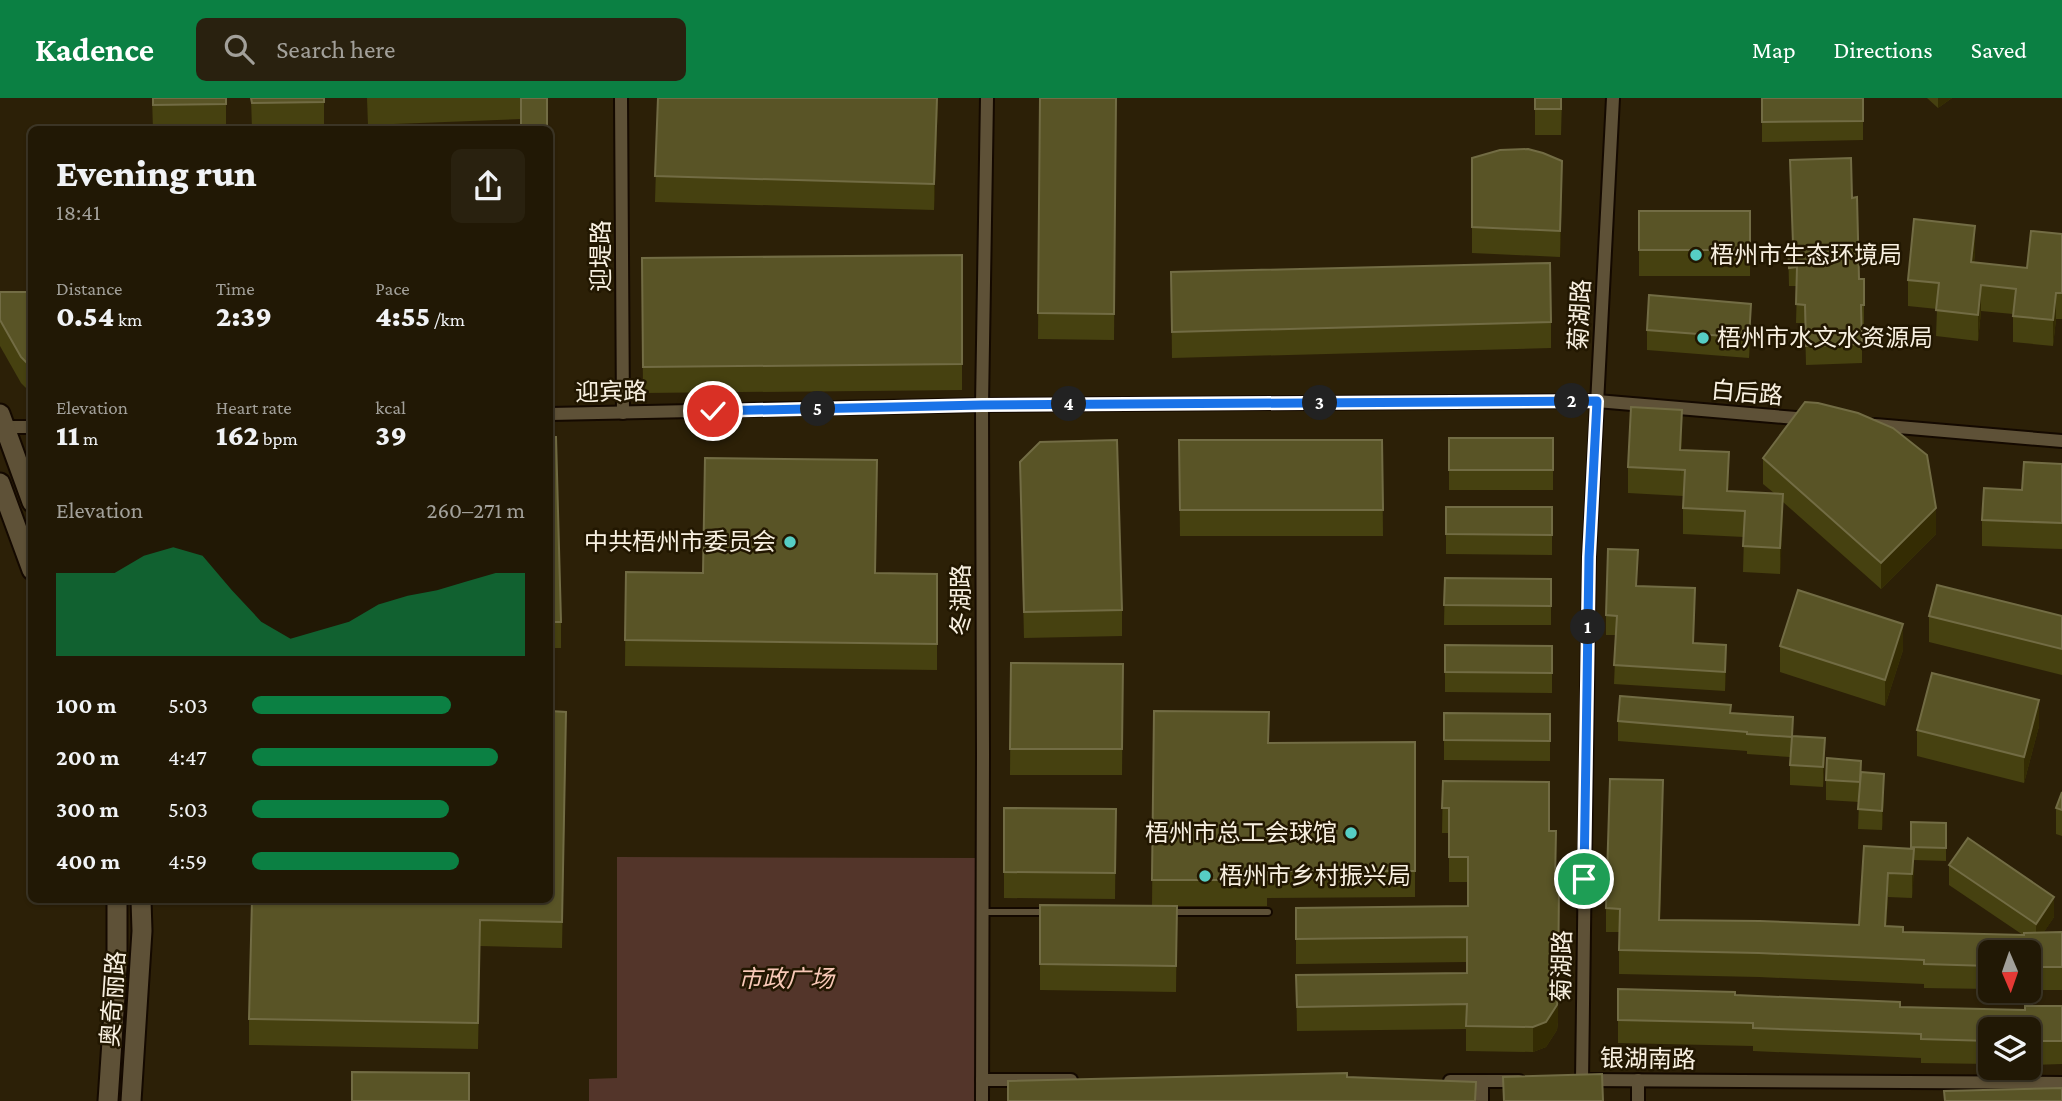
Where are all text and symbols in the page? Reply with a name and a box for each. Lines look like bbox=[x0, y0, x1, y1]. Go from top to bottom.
search box bbox=[196, 18, 686, 81]
icon: search bbox=[220, 30, 258, 68]
text: Kadence bbox=[35, 31, 154, 68]
text: Search here bbox=[276, 35, 395, 64]
text: Map bbox=[1752, 36, 1796, 63]
text: Directions bbox=[1834, 36, 1933, 63]
text: Saved bbox=[1971, 36, 2027, 63]
button: share bbox=[451, 149, 525, 223]
text: Evening run bbox=[56, 152, 257, 194]
text: 18:41 bbox=[56, 199, 101, 225]
street label: 迎堤路 bbox=[587, 220, 614, 292]
place label: 梧州市生态环境局 bbox=[1710, 241, 1902, 268]
marker: 梧州市生态环境局 bbox=[1688, 247, 1704, 263]
text: Distance bbox=[56, 278, 122, 299]
text: Time bbox=[216, 278, 255, 299]
text: Pace bbox=[375, 278, 410, 299]
street label: 菊湖路 bbox=[1564, 278, 1595, 352]
text: 0.54 bbox=[56, 299, 114, 332]
text: 2:39 bbox=[216, 299, 272, 332]
text: 4:55 bbox=[375, 299, 430, 332]
text: km bbox=[114, 309, 142, 330]
text: /km bbox=[430, 309, 465, 330]
place label: 梧州市水文水资源局 bbox=[1717, 324, 1933, 351]
marker: 梧州市水文水资源局 bbox=[1695, 330, 1711, 346]
street label: 白后路 bbox=[1710, 376, 1784, 409]
street label: 迎宾路 bbox=[575, 377, 647, 406]
pin bbox=[683, 381, 743, 441]
pin: 2 bbox=[1554, 384, 1590, 418]
pin: 4 bbox=[1052, 386, 1086, 422]
pin: 3 bbox=[1302, 386, 1338, 420]
text: 2 bbox=[1567, 390, 1576, 411]
icon: check bbox=[694, 392, 732, 430]
pin: 5 bbox=[800, 392, 836, 426]
text: 3 bbox=[1315, 392, 1324, 413]
text: 4 bbox=[1063, 393, 1074, 414]
text: Elevation bbox=[56, 397, 128, 418]
text: Heart rate bbox=[216, 397, 292, 418]
text: kcal bbox=[375, 397, 406, 418]
text: 5 bbox=[813, 398, 822, 419]
text: 11 bbox=[56, 418, 79, 451]
text: 162 bbox=[216, 418, 259, 451]
text: 39 bbox=[375, 418, 407, 451]
text: m bbox=[79, 428, 98, 449]
text: bpm bbox=[259, 428, 298, 449]
text: Elevation bbox=[56, 497, 143, 523]
text: 260–271 m bbox=[426, 497, 525, 523]
place label: 中共梧州市委员会 bbox=[584, 528, 776, 555]
marker: 中共梧州市委员会 bbox=[782, 534, 798, 550]
street label: 冬湖路 bbox=[947, 564, 974, 636]
pin: 1 bbox=[1570, 610, 1606, 644]
text: 1 bbox=[1584, 616, 1591, 637]
text: 100 m bbox=[56, 692, 116, 718]
text: 5:03 bbox=[168, 692, 208, 718]
text: 200 m bbox=[56, 744, 120, 770]
text: 4:47 bbox=[168, 744, 207, 770]
text: 300 m bbox=[56, 796, 119, 822]
text: 5:03 bbox=[168, 796, 208, 822]
place label: 梧州市总工会球馆 bbox=[1145, 819, 1337, 846]
marker: 梧州市总工会球馆 bbox=[1343, 825, 1359, 841]
text: 400 m bbox=[56, 848, 120, 874]
text: 4:59 bbox=[168, 848, 207, 874]
pin bbox=[1554, 849, 1614, 909]
icon: arrive bbox=[1565, 860, 1603, 898]
place label: 梧州市乡村振兴局 bbox=[1219, 862, 1411, 889]
marker: 梧州市乡村振兴局 bbox=[1197, 868, 1213, 884]
street label: 菊湖路 bbox=[1547, 930, 1576, 1002]
north arrow bbox=[1978, 940, 2040, 1003]
map controls bbox=[1978, 940, 2041, 1080]
street label: 奥奇丽路 bbox=[96, 950, 129, 1048]
park label: 市政广场 bbox=[738, 965, 836, 992]
button: layers bbox=[1978, 1017, 2041, 1080]
street label: 银湖南路 bbox=[1600, 1044, 1696, 1073]

